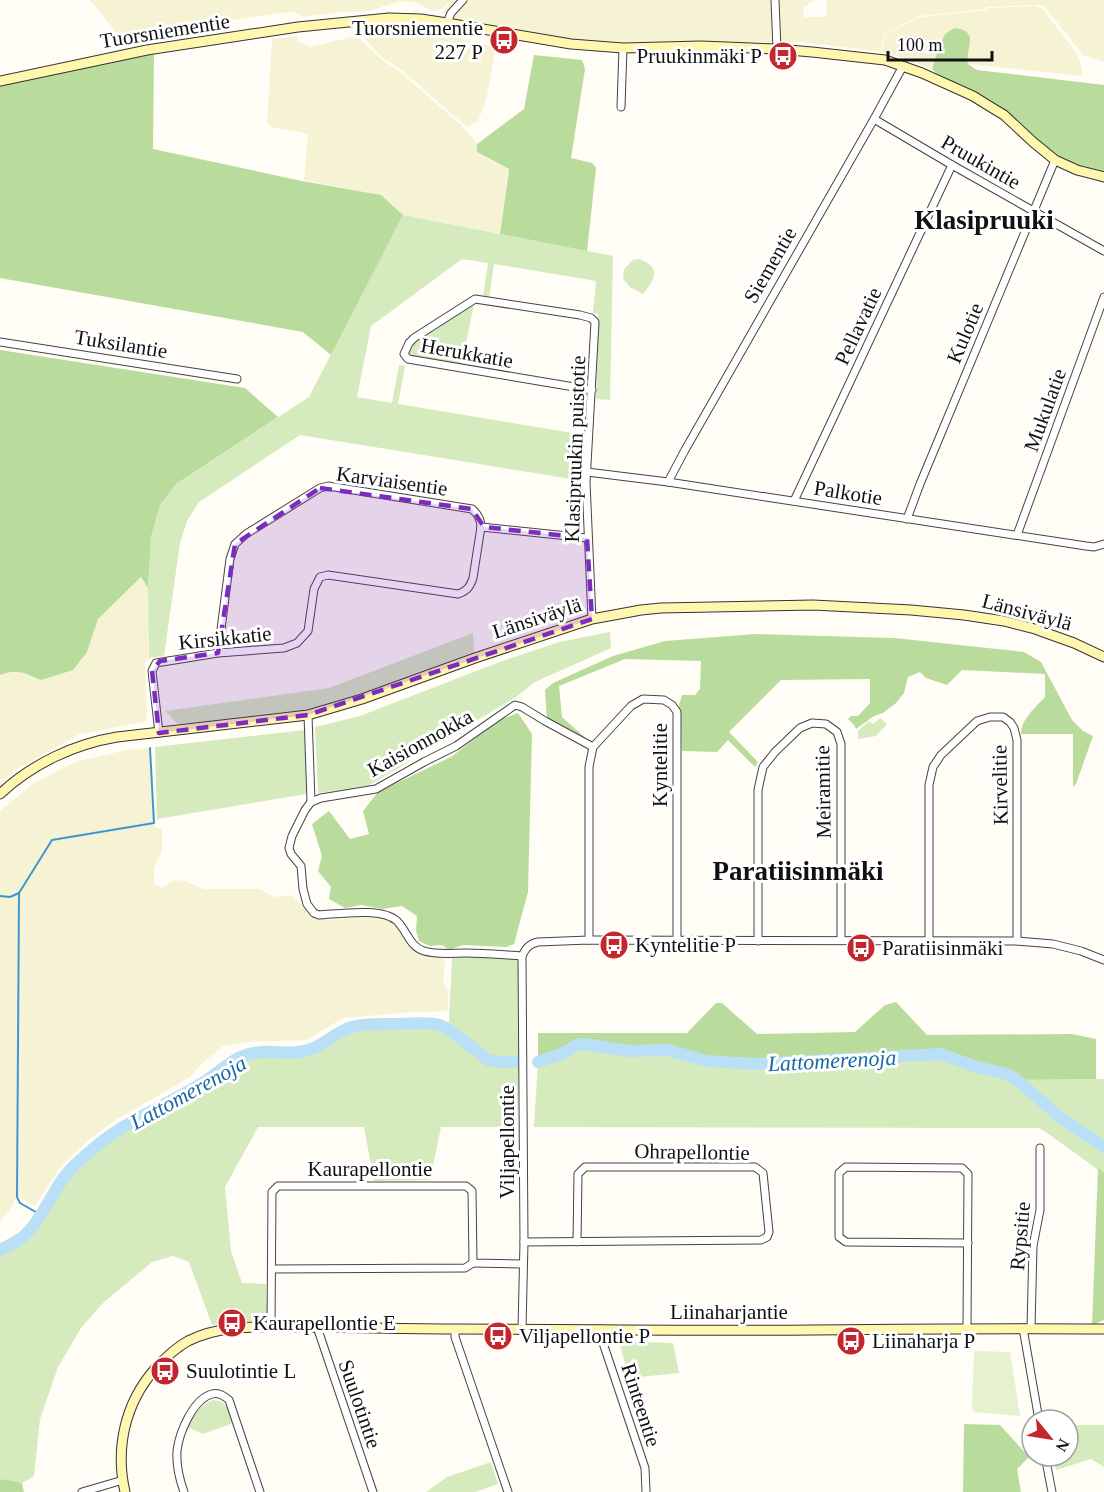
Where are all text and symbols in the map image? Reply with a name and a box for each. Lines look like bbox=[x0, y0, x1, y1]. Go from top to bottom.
street label: Tuorsniementie bbox=[98, 9, 232, 53]
place label: Tuorsniementie 227 P bbox=[352, 16, 483, 64]
bus stop icon: Tuorsniementie 227 P bbox=[488, 24, 520, 56]
scale bar bbox=[888, 24, 992, 62]
text: 100 m bbox=[897, 35, 943, 55]
bus stop icon: Pruukinmäki P bbox=[767, 40, 799, 72]
place label: Pruukinmäki P bbox=[637, 44, 762, 68]
street label: Pruukintie bbox=[937, 130, 1025, 194]
district label: Klasipruuki bbox=[914, 205, 1054, 235]
street label: Siementie bbox=[739, 223, 801, 307]
street label: Pellavatie bbox=[830, 283, 886, 369]
street label: Kulotie bbox=[942, 299, 988, 367]
street label: Tuksilantie bbox=[73, 325, 169, 363]
street label: Herukkatie bbox=[419, 333, 515, 373]
street label: Klasipruukin puistotie bbox=[560, 355, 590, 543]
street label: Mukulatie bbox=[1019, 365, 1071, 455]
street label: Karviaisentie bbox=[335, 461, 449, 501]
street label: Palkotie bbox=[812, 476, 884, 510]
street label: Länsiväylä bbox=[979, 588, 1075, 636]
street label: Länsiväylä bbox=[489, 592, 585, 644]
street label: Kirsikkatie bbox=[177, 621, 273, 655]
street label: Kaisionnokka bbox=[363, 704, 477, 782]
street label: Kyntelitie bbox=[648, 723, 672, 807]
street label: Meiramitie bbox=[810, 745, 836, 839]
street label: Kirvelitie bbox=[987, 745, 1013, 825]
district label: Paratiisinmäki bbox=[712, 856, 884, 886]
bus stop icon: Kyntelitie P bbox=[598, 929, 630, 961]
bus stop icon: Paratiisinmäki bbox=[845, 932, 877, 964]
place label: Kyntelitie P bbox=[635, 933, 736, 957]
place label: Paratiisinmäki bbox=[882, 936, 1003, 960]
water label: Lattomerenoja bbox=[766, 1045, 897, 1076]
water label: Lattomerenoja bbox=[125, 1050, 251, 1135]
street label: Viljapellontie bbox=[495, 1085, 519, 1199]
street label: Ohrapellontie bbox=[634, 1139, 750, 1165]
street label: Kaurapellontie bbox=[308, 1157, 432, 1181]
street label: Rypsitie bbox=[1005, 1200, 1035, 1272]
street label: Liinaharjantie bbox=[670, 1300, 788, 1324]
bus stop icon: Kaurapellontie E bbox=[216, 1307, 248, 1339]
place label: Kaurapellontie E bbox=[253, 1311, 396, 1335]
bus stop icon: Viljapellontie P bbox=[482, 1320, 514, 1352]
place label: Viljapellontie P bbox=[519, 1324, 650, 1348]
bus stop icon: Liinaharja P bbox=[835, 1325, 867, 1357]
place label: Liinaharja P bbox=[872, 1329, 975, 1353]
bus stop icon: Suulotintie L bbox=[149, 1355, 181, 1387]
street label: Suulotintie bbox=[334, 1357, 386, 1451]
place label: Suulotintie L bbox=[186, 1359, 296, 1383]
street label: Rinteentie bbox=[616, 1360, 666, 1450]
north arrow bbox=[1020, 1408, 1080, 1468]
text: N bbox=[1052, 1436, 1073, 1455]

